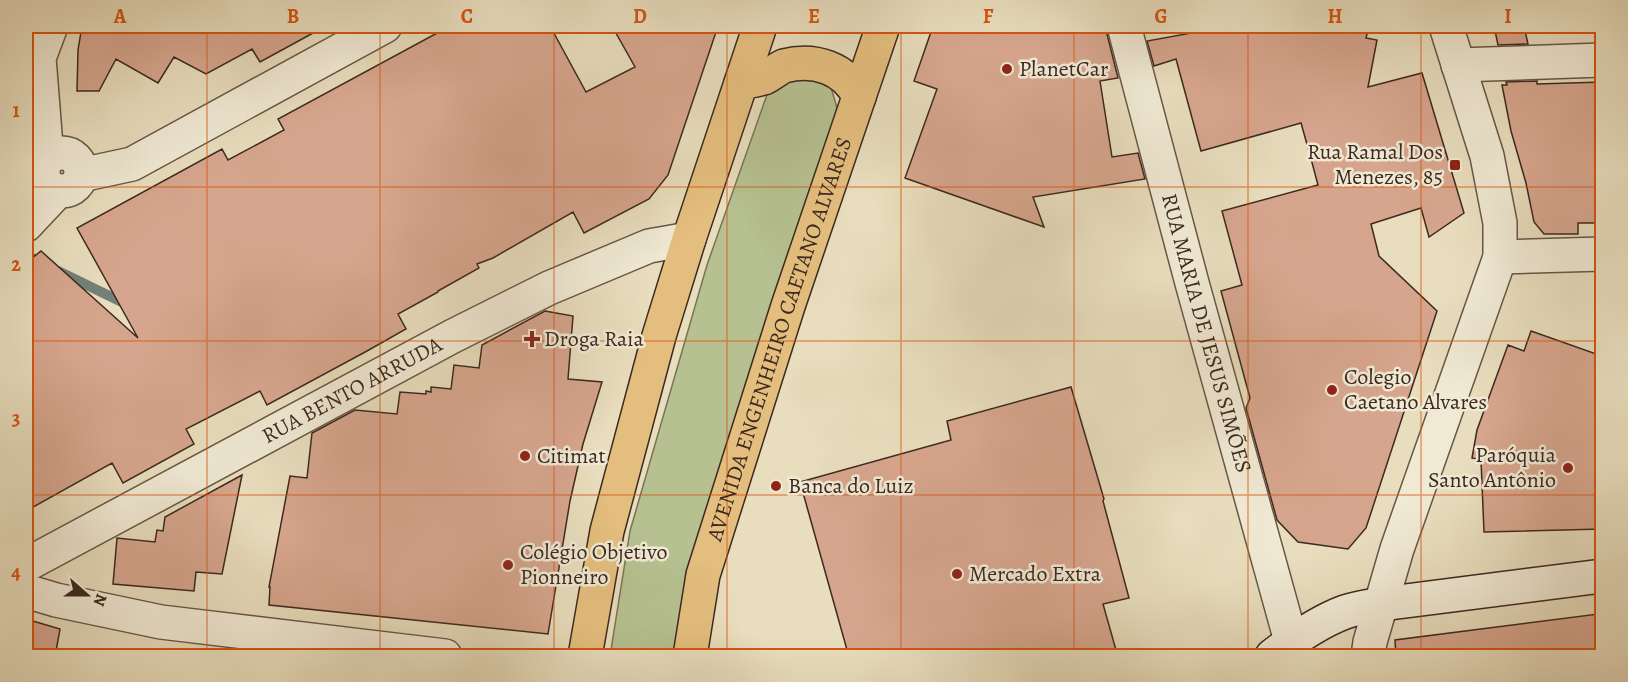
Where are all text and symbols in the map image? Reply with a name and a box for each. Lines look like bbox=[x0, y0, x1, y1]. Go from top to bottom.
text: A bbox=[113, 3, 127, 30]
text: B bbox=[287, 3, 299, 30]
text: C bbox=[461, 3, 473, 30]
text: D bbox=[633, 3, 647, 30]
text: E bbox=[808, 3, 820, 30]
text: F bbox=[983, 3, 994, 30]
text: G bbox=[1154, 3, 1168, 30]
text: H bbox=[1328, 3, 1343, 30]
text: I bbox=[1504, 3, 1512, 30]
place label: PlanetCar bbox=[1019, 54, 1108, 84]
marker: PlanetCar bbox=[1000, 62, 1014, 76]
text: 1 bbox=[12, 97, 20, 124]
street label: AVENIDA ENGENHEIRO CAETANO ALVARES bbox=[699, 133, 859, 546]
place label: Rua Ramal Dos Menezes, 85 bbox=[1307, 137, 1443, 192]
marker: Rua Ramal Dos Menezes, 85 bbox=[1448, 158, 1462, 172]
street label: RUA MARIA DE JESUS SIMÕES bbox=[1154, 190, 1259, 476]
text: 2 bbox=[11, 251, 21, 278]
place label: Droga Raia bbox=[544, 324, 644, 354]
street label: RUA BENTO ARRUDA bbox=[257, 329, 448, 451]
marker: Droga Raia bbox=[525, 332, 539, 346]
place label: Colegio Caetano Alvares bbox=[1344, 362, 1487, 417]
marker: Colegio Caetano Alvares bbox=[1325, 383, 1339, 397]
text: 3 bbox=[12, 405, 20, 432]
place label: Paróquia Santo Antônio bbox=[1428, 440, 1557, 495]
place label: Citimat bbox=[537, 441, 606, 471]
marker: Citimat bbox=[518, 449, 532, 463]
marker: Paróquia Santo Antônio bbox=[1561, 461, 1575, 475]
place label: Banca do Luiz bbox=[788, 471, 914, 501]
marker: Banca do Luiz bbox=[769, 479, 783, 493]
place label: Colégio Objetivo Pionneiro bbox=[520, 537, 667, 592]
marker: Colégio Objetivo Pionneiro bbox=[501, 558, 515, 572]
text: 4 bbox=[11, 559, 21, 586]
place label: Mercado Extra bbox=[969, 559, 1102, 589]
north arrow bbox=[57, 565, 117, 625]
marker: Mercado Extra bbox=[950, 567, 964, 581]
text: N bbox=[88, 591, 112, 610]

